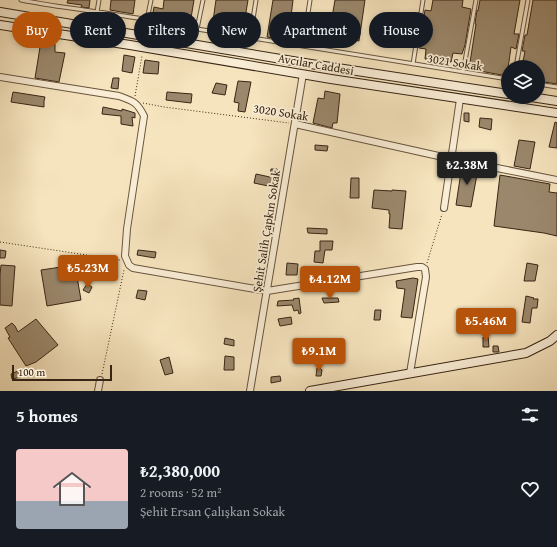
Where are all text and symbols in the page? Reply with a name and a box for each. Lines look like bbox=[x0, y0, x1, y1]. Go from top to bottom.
chip: Buy bbox=[12, 12, 62, 48]
chip: Rent bbox=[70, 12, 126, 48]
chip: Filters bbox=[134, 12, 199, 48]
chip: New bbox=[207, 12, 261, 48]
chip: Apartment bbox=[269, 12, 361, 48]
chip: House bbox=[369, 12, 433, 48]
street label: Avcılar Caddesi bbox=[277, 49, 356, 79]
street label: 3021 Sokak bbox=[426, 49, 485, 75]
map controls bbox=[501, 60, 545, 104]
button: layers bbox=[501, 60, 545, 104]
street label: 3020 Sokak bbox=[252, 99, 311, 125]
pin: ₺2.38M bbox=[434, 152, 500, 186]
text: ₺2.38M bbox=[446, 155, 488, 174]
street label: Şehit Salih Çapkın Sokak bbox=[248, 168, 284, 293]
pin: ₺5.23M bbox=[55, 255, 121, 289]
text: ₺5.23M bbox=[67, 258, 109, 277]
pin: ₺4.12M bbox=[297, 266, 363, 300]
text: ₺4.12M bbox=[309, 269, 351, 288]
pin: ₺5.46M bbox=[453, 308, 519, 342]
text: ₺5.46M bbox=[465, 311, 507, 330]
pin: ₺9.1M bbox=[291, 338, 347, 372]
text: ₺9.1M bbox=[301, 341, 337, 360]
scale bar bbox=[12, 363, 112, 382]
text: 100 m bbox=[18, 364, 45, 380]
text: 5 homes bbox=[16, 403, 78, 428]
icon: filters bbox=[519, 404, 541, 426]
text: ₺2,380,000 bbox=[140, 458, 220, 483]
icon: home bbox=[48, 465, 96, 513]
icon: heart bbox=[519, 478, 541, 500]
text: 2 rooms · 52 m² bbox=[140, 483, 222, 502]
text: Şehit Ersan Çalışkan Sokak bbox=[140, 502, 285, 521]

